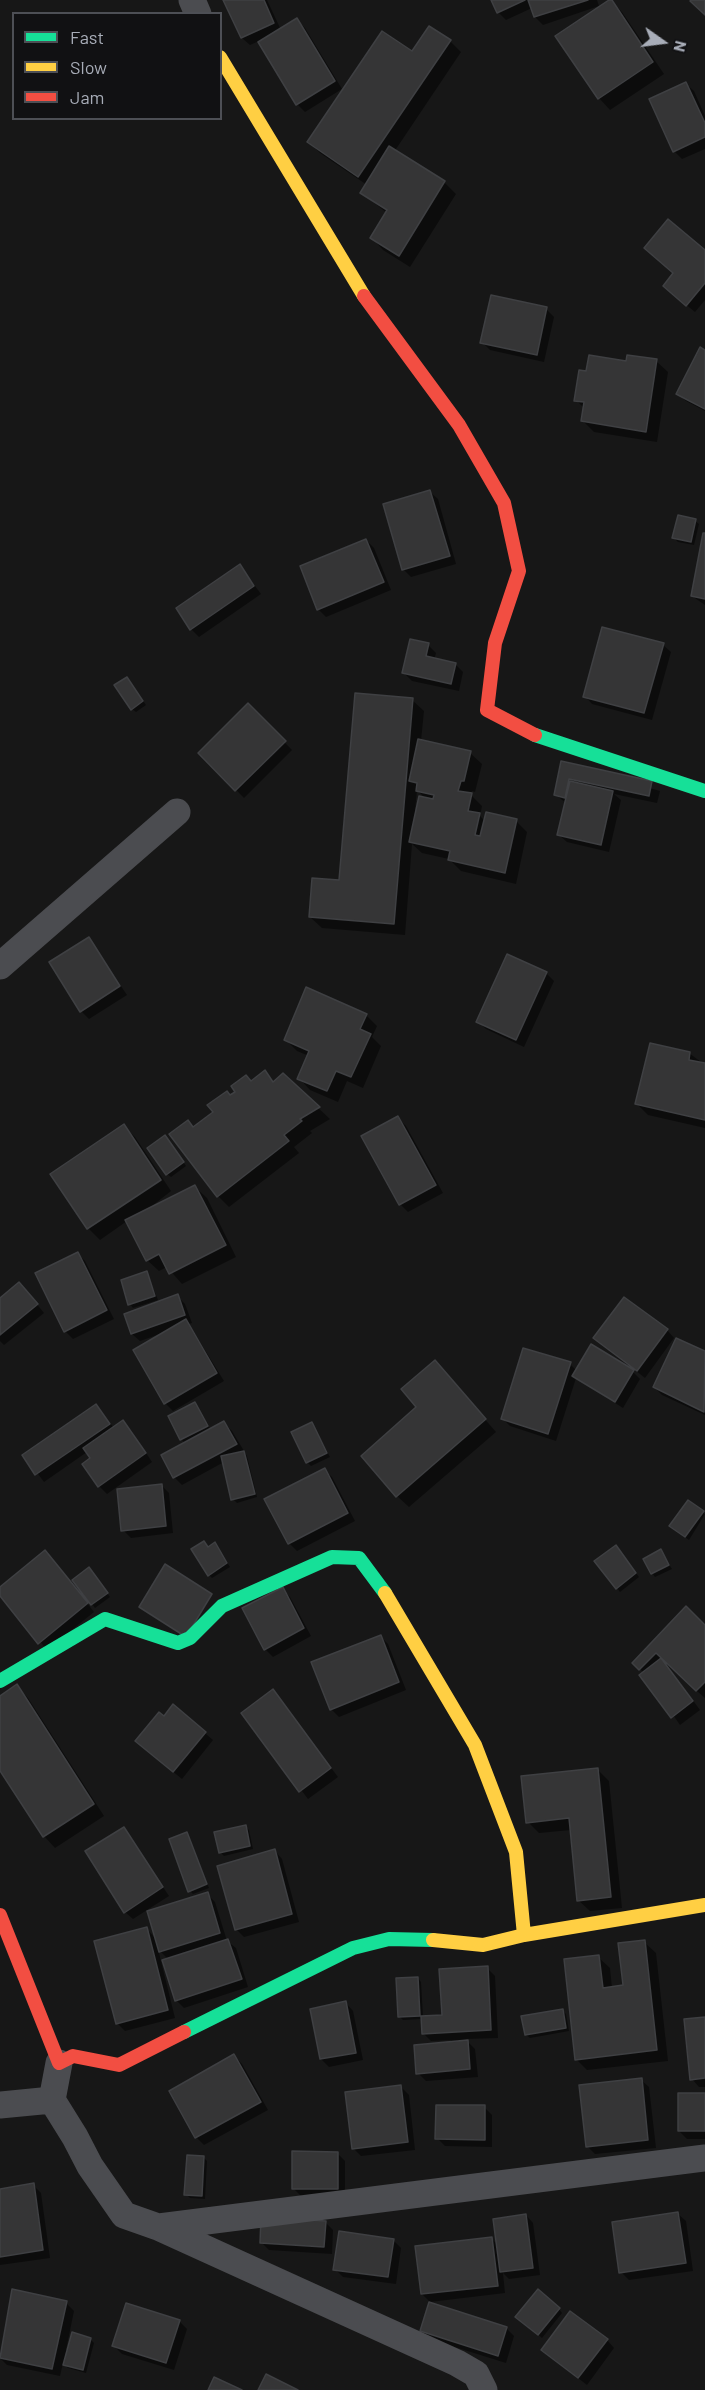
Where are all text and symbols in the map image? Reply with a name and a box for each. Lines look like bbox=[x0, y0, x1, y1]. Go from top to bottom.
legend bbox=[12, 12, 222, 120]
north arrow bbox=[633, 12, 693, 72]
text: Fast bbox=[70, 26, 104, 48]
text: N bbox=[670, 39, 691, 54]
text: Slow bbox=[70, 56, 107, 78]
text: Jam bbox=[70, 86, 104, 108]

